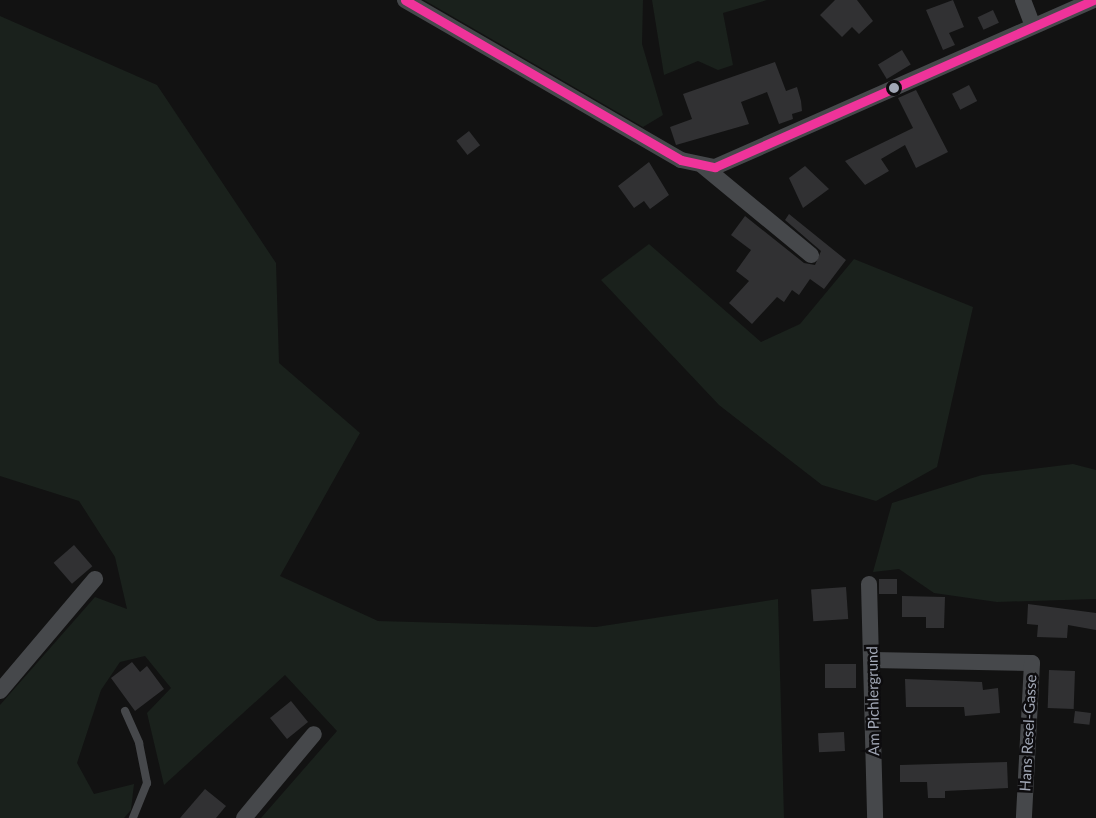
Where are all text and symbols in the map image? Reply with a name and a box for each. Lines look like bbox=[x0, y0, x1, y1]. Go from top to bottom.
unlabelled marker bbox=[888, 82, 900, 94]
street label: Am Pichlergrund bbox=[863, 646, 883, 756]
street label: Hans Resel-Gasse bbox=[1016, 674, 1040, 792]

